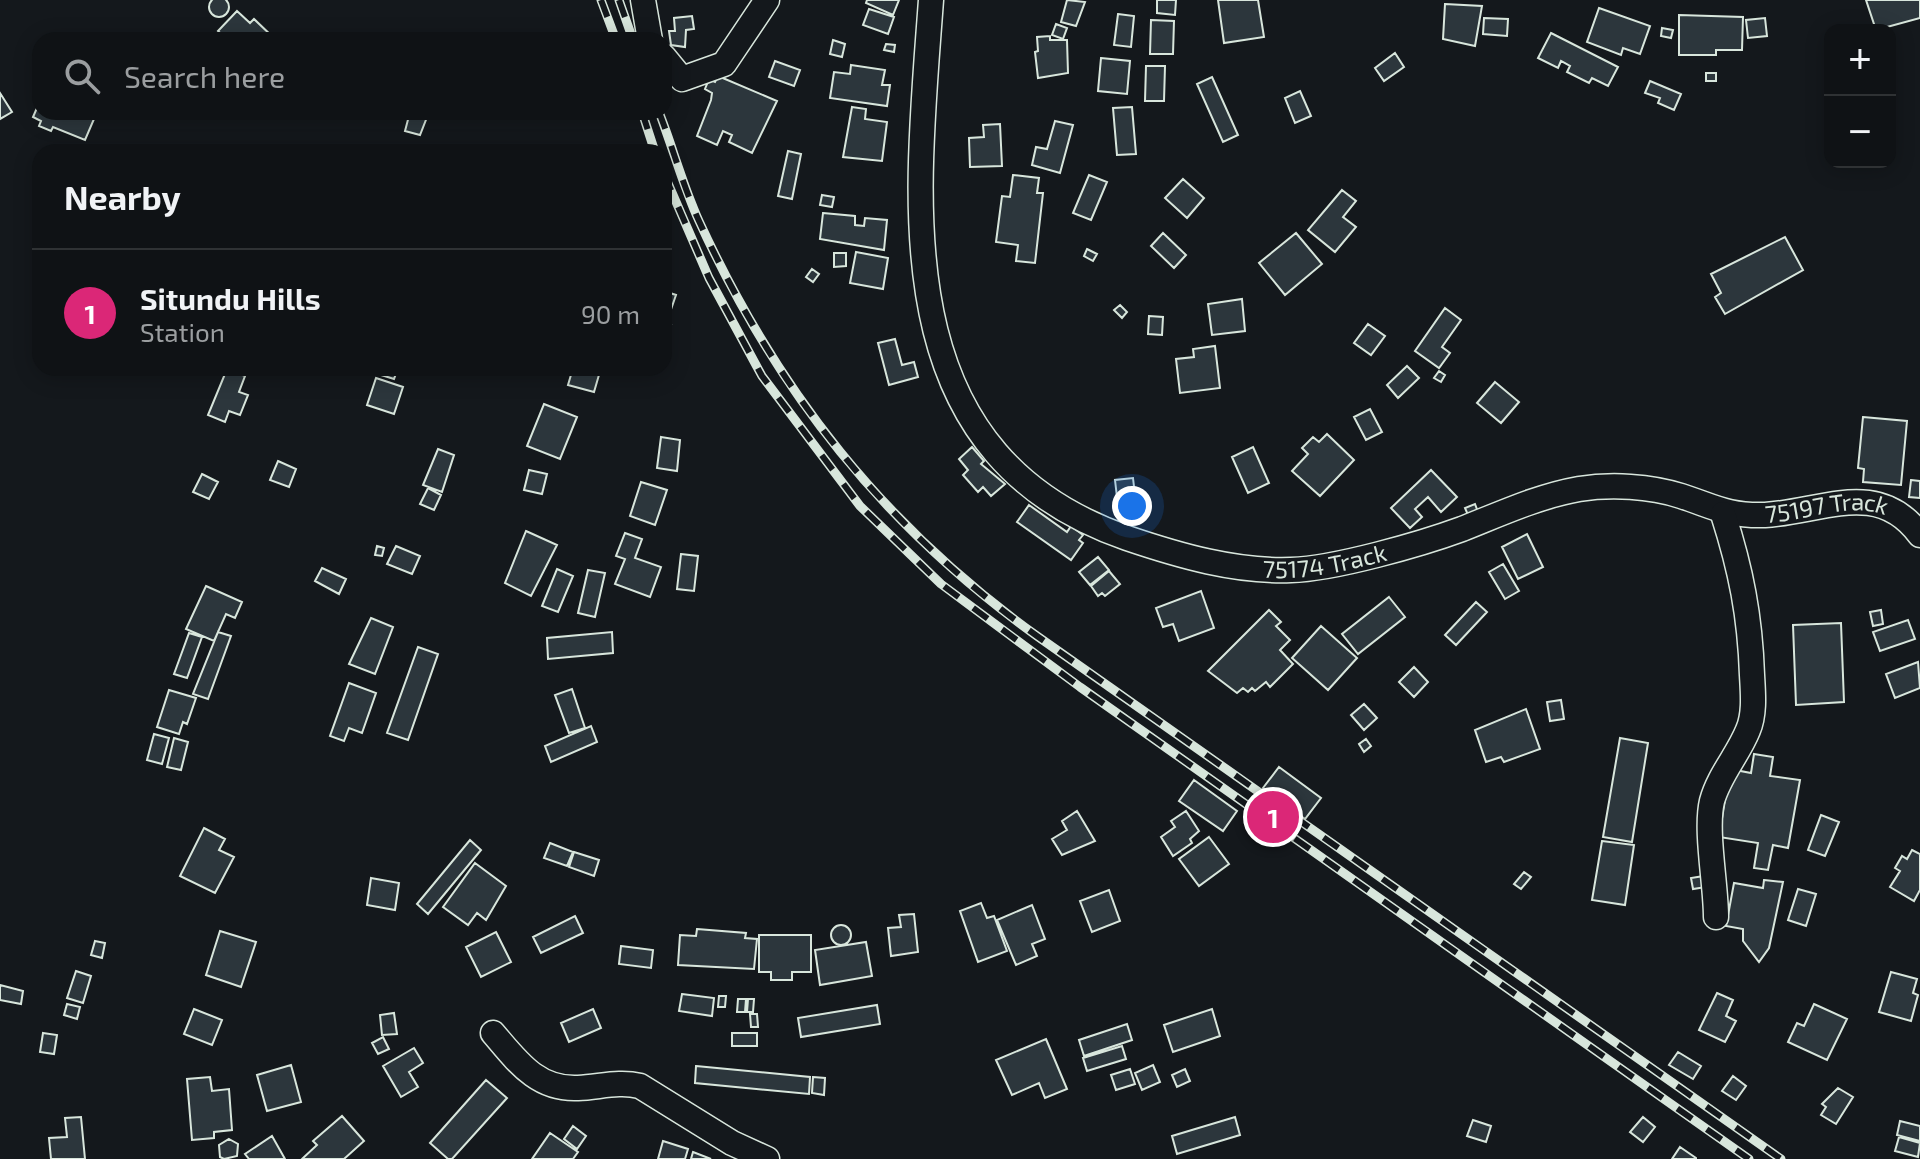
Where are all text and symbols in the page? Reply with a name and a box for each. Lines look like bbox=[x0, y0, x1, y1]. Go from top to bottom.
map controls bbox=[1824, 24, 1896, 168]
button: + bbox=[1824, 24, 1896, 96]
search box bbox=[32, 32, 672, 120]
icon: search bbox=[60, 54, 104, 98]
text: Search here bbox=[124, 58, 285, 94]
button: − bbox=[1824, 96, 1896, 168]
text: Nearby bbox=[64, 176, 181, 217]
text: Situndu Hills bbox=[140, 280, 321, 316]
text: 1 bbox=[84, 298, 96, 329]
text: 90 m bbox=[581, 298, 640, 329]
text: Station bbox=[140, 316, 225, 347]
your location bbox=[1112, 486, 1152, 526]
street label: 75197 Track bbox=[1764, 486, 1892, 528]
street label: 75174 Track bbox=[1262, 537, 1389, 583]
pin: 1 bbox=[1247, 787, 1299, 847]

